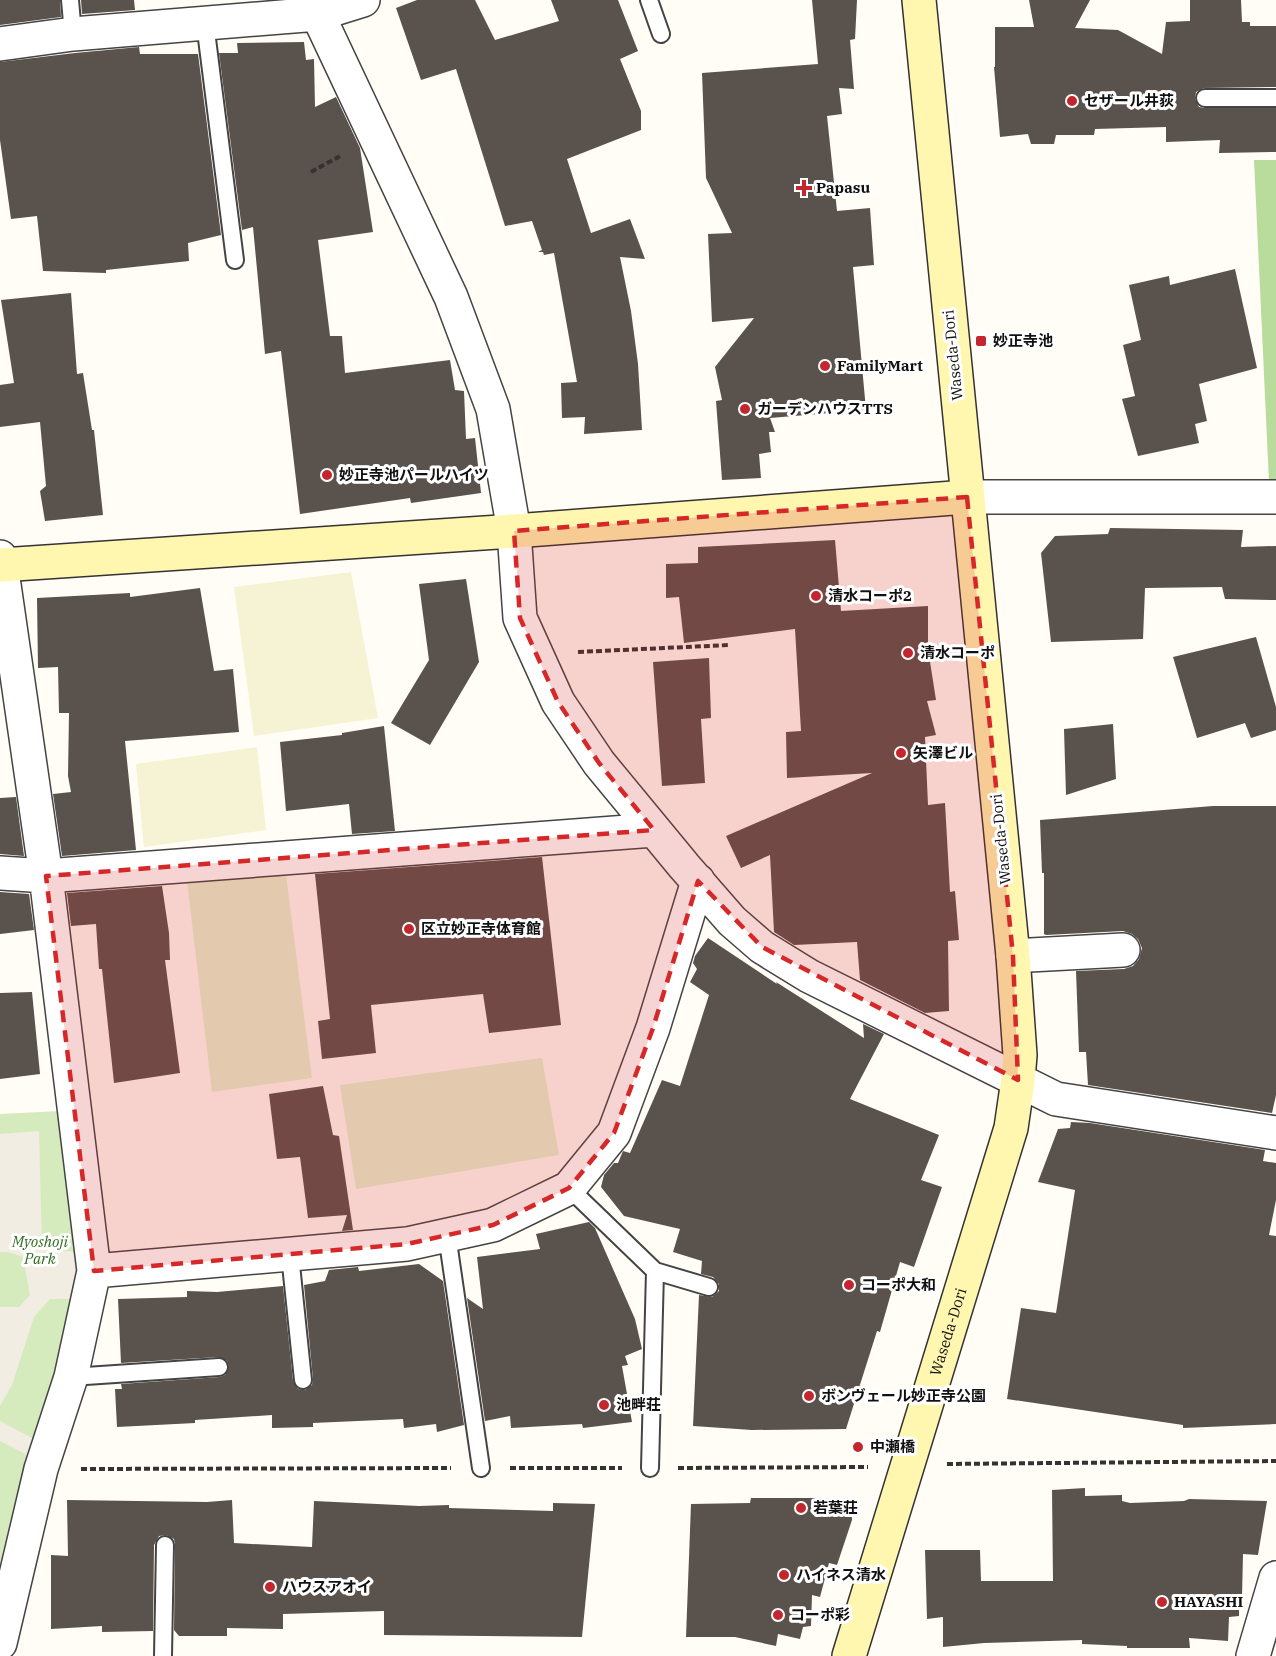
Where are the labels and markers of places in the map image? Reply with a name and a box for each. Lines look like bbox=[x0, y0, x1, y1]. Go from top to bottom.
place label: セザール井荻 bbox=[1084, 91, 1174, 110]
marker: セザール井荻 bbox=[1065, 94, 1079, 108]
place label: Papasu bbox=[816, 178, 870, 197]
marker: Papasu bbox=[797, 181, 811, 195]
place label: 妙正寺池 bbox=[993, 331, 1053, 350]
marker: 妙正寺池 bbox=[974, 334, 988, 348]
place label: FamilyMart bbox=[837, 356, 923, 375]
marker: FamilyMart bbox=[818, 359, 832, 373]
place label: ガーデンハウスTTS bbox=[757, 399, 893, 418]
marker: ガーデンハウスTTS bbox=[738, 402, 752, 416]
place label: 妙正寺池パールハイツ bbox=[339, 465, 489, 484]
marker: 妙正寺池パールハイツ bbox=[320, 468, 334, 482]
place label: 清水コーポ2 bbox=[828, 586, 912, 605]
marker: 清水コーポ2 bbox=[809, 589, 823, 603]
place label: 清水コーポ bbox=[920, 643, 995, 662]
marker: 清水コーポ bbox=[901, 646, 915, 660]
place label: 矢澤ビル bbox=[913, 743, 973, 762]
marker: 矢澤ビル bbox=[894, 746, 908, 760]
place label: 区立妙正寺体育館 bbox=[421, 919, 541, 938]
marker: 区立妙正寺体育館 bbox=[402, 922, 416, 936]
place label: コーポ大和 bbox=[861, 1275, 936, 1294]
marker: コーポ大和 bbox=[842, 1278, 856, 1292]
place label: ボンヴェール妙正寺公園 bbox=[821, 1386, 986, 1405]
marker: ボンヴェール妙正寺公園 bbox=[802, 1389, 816, 1403]
place label: 池畔荘 bbox=[616, 1395, 661, 1414]
marker: 池畔荘 bbox=[597, 1398, 611, 1412]
place label: 中瀬橋 bbox=[870, 1437, 916, 1456]
marker: 中瀬橋 bbox=[851, 1440, 865, 1454]
place label: 若葉荘 bbox=[813, 1498, 858, 1517]
marker: 若葉荘 bbox=[794, 1501, 808, 1515]
place label: ハイネス清水 bbox=[796, 1565, 886, 1584]
marker: ハイネス清水 bbox=[777, 1568, 791, 1582]
place label: ハウスアオイ bbox=[282, 1577, 372, 1596]
marker: ハウスアオイ bbox=[263, 1580, 277, 1594]
place label: HAYASHI bbox=[1174, 1592, 1243, 1611]
marker: HAYASHI bbox=[1155, 1595, 1169, 1609]
place label: コーポ彩 bbox=[790, 1605, 850, 1624]
marker: コーポ彩 bbox=[771, 1608, 785, 1622]

